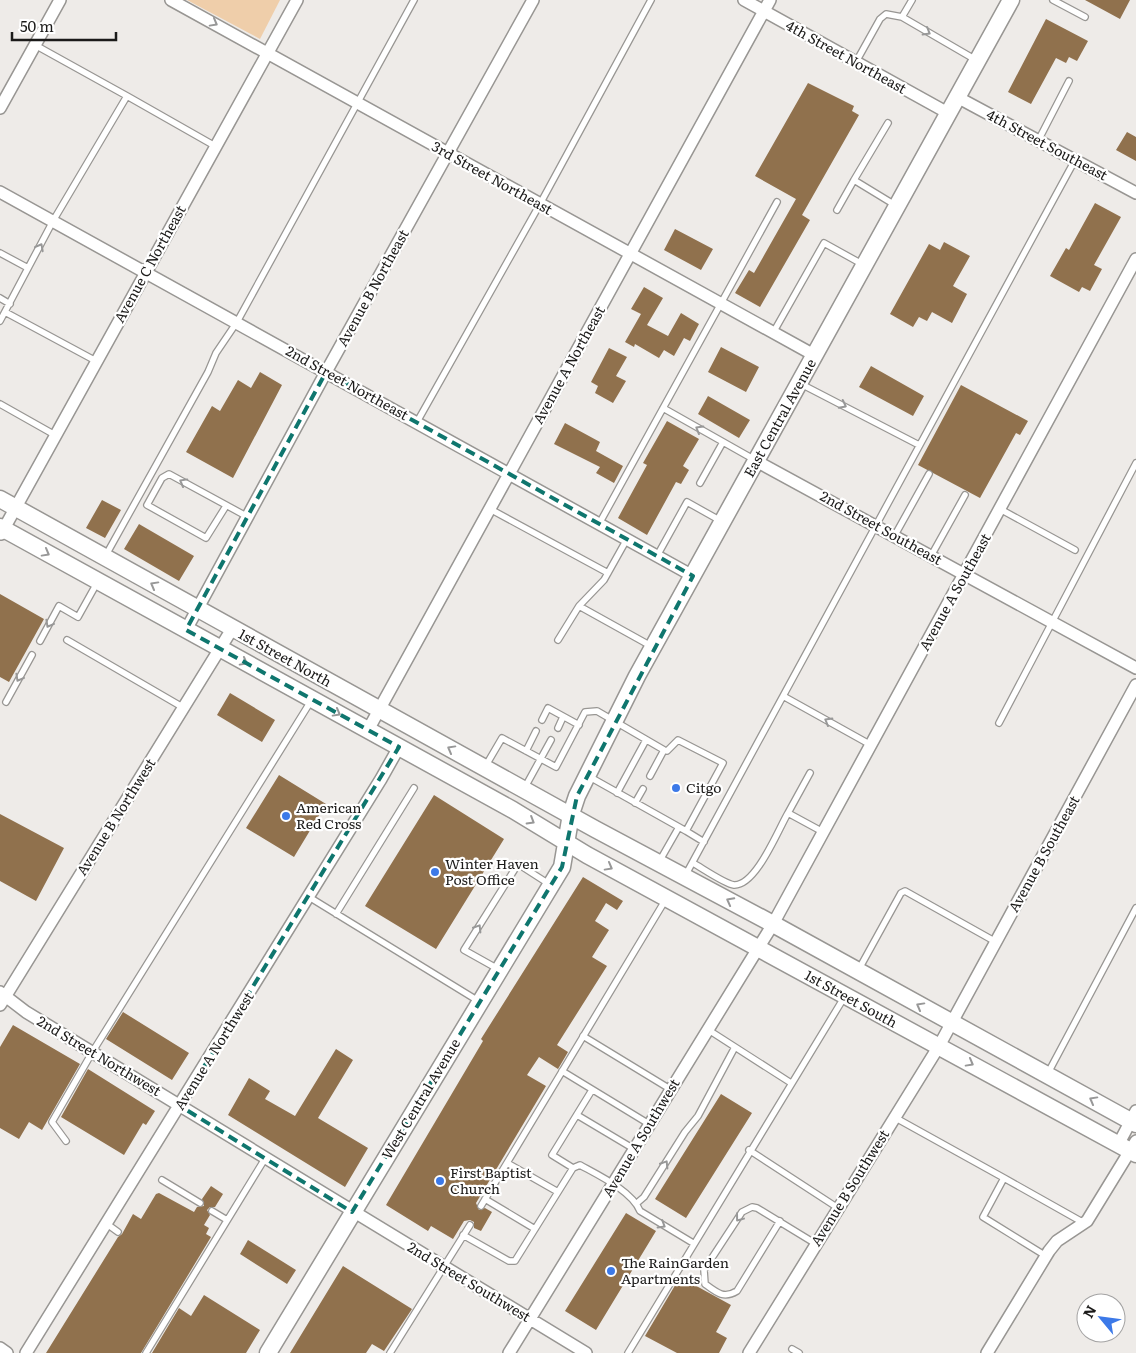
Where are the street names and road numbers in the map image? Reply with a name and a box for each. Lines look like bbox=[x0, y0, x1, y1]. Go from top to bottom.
street label: 4th Street Northeast bbox=[782, 15, 911, 98]
street label: 4th Street Southeast bbox=[983, 104, 1112, 185]
street label: 3rd Street Northeast bbox=[428, 136, 557, 219]
street label: Avenue C Northeast bbox=[108, 201, 190, 326]
street label: Avenue B Northeast bbox=[332, 225, 413, 350]
street label: Avenue A Northeast bbox=[527, 302, 609, 427]
street label: 2nd Street Northeast bbox=[282, 340, 413, 424]
street label: East Central Avenue bbox=[738, 355, 820, 480]
street label: 2nd Street Southeast bbox=[817, 485, 946, 569]
street label: Avenue A Southeast bbox=[914, 529, 995, 654]
street label: 1st Street North bbox=[235, 623, 336, 691]
street label: Avenue B Northwest bbox=[71, 754, 160, 879]
street label: Avenue B Southeast bbox=[1003, 791, 1084, 915]
street label: 1st Street South bbox=[802, 964, 901, 1032]
street label: Avenue A Northwest bbox=[169, 987, 258, 1113]
street label: 2nd Street Northwest bbox=[34, 1010, 166, 1100]
street label: West Central Avenue bbox=[376, 1034, 464, 1163]
street label: Avenue A Southwest bbox=[597, 1074, 684, 1201]
street label: Avenue B Southwest bbox=[805, 1125, 893, 1250]
street label: 2nd Street Southwest bbox=[404, 1236, 535, 1326]

